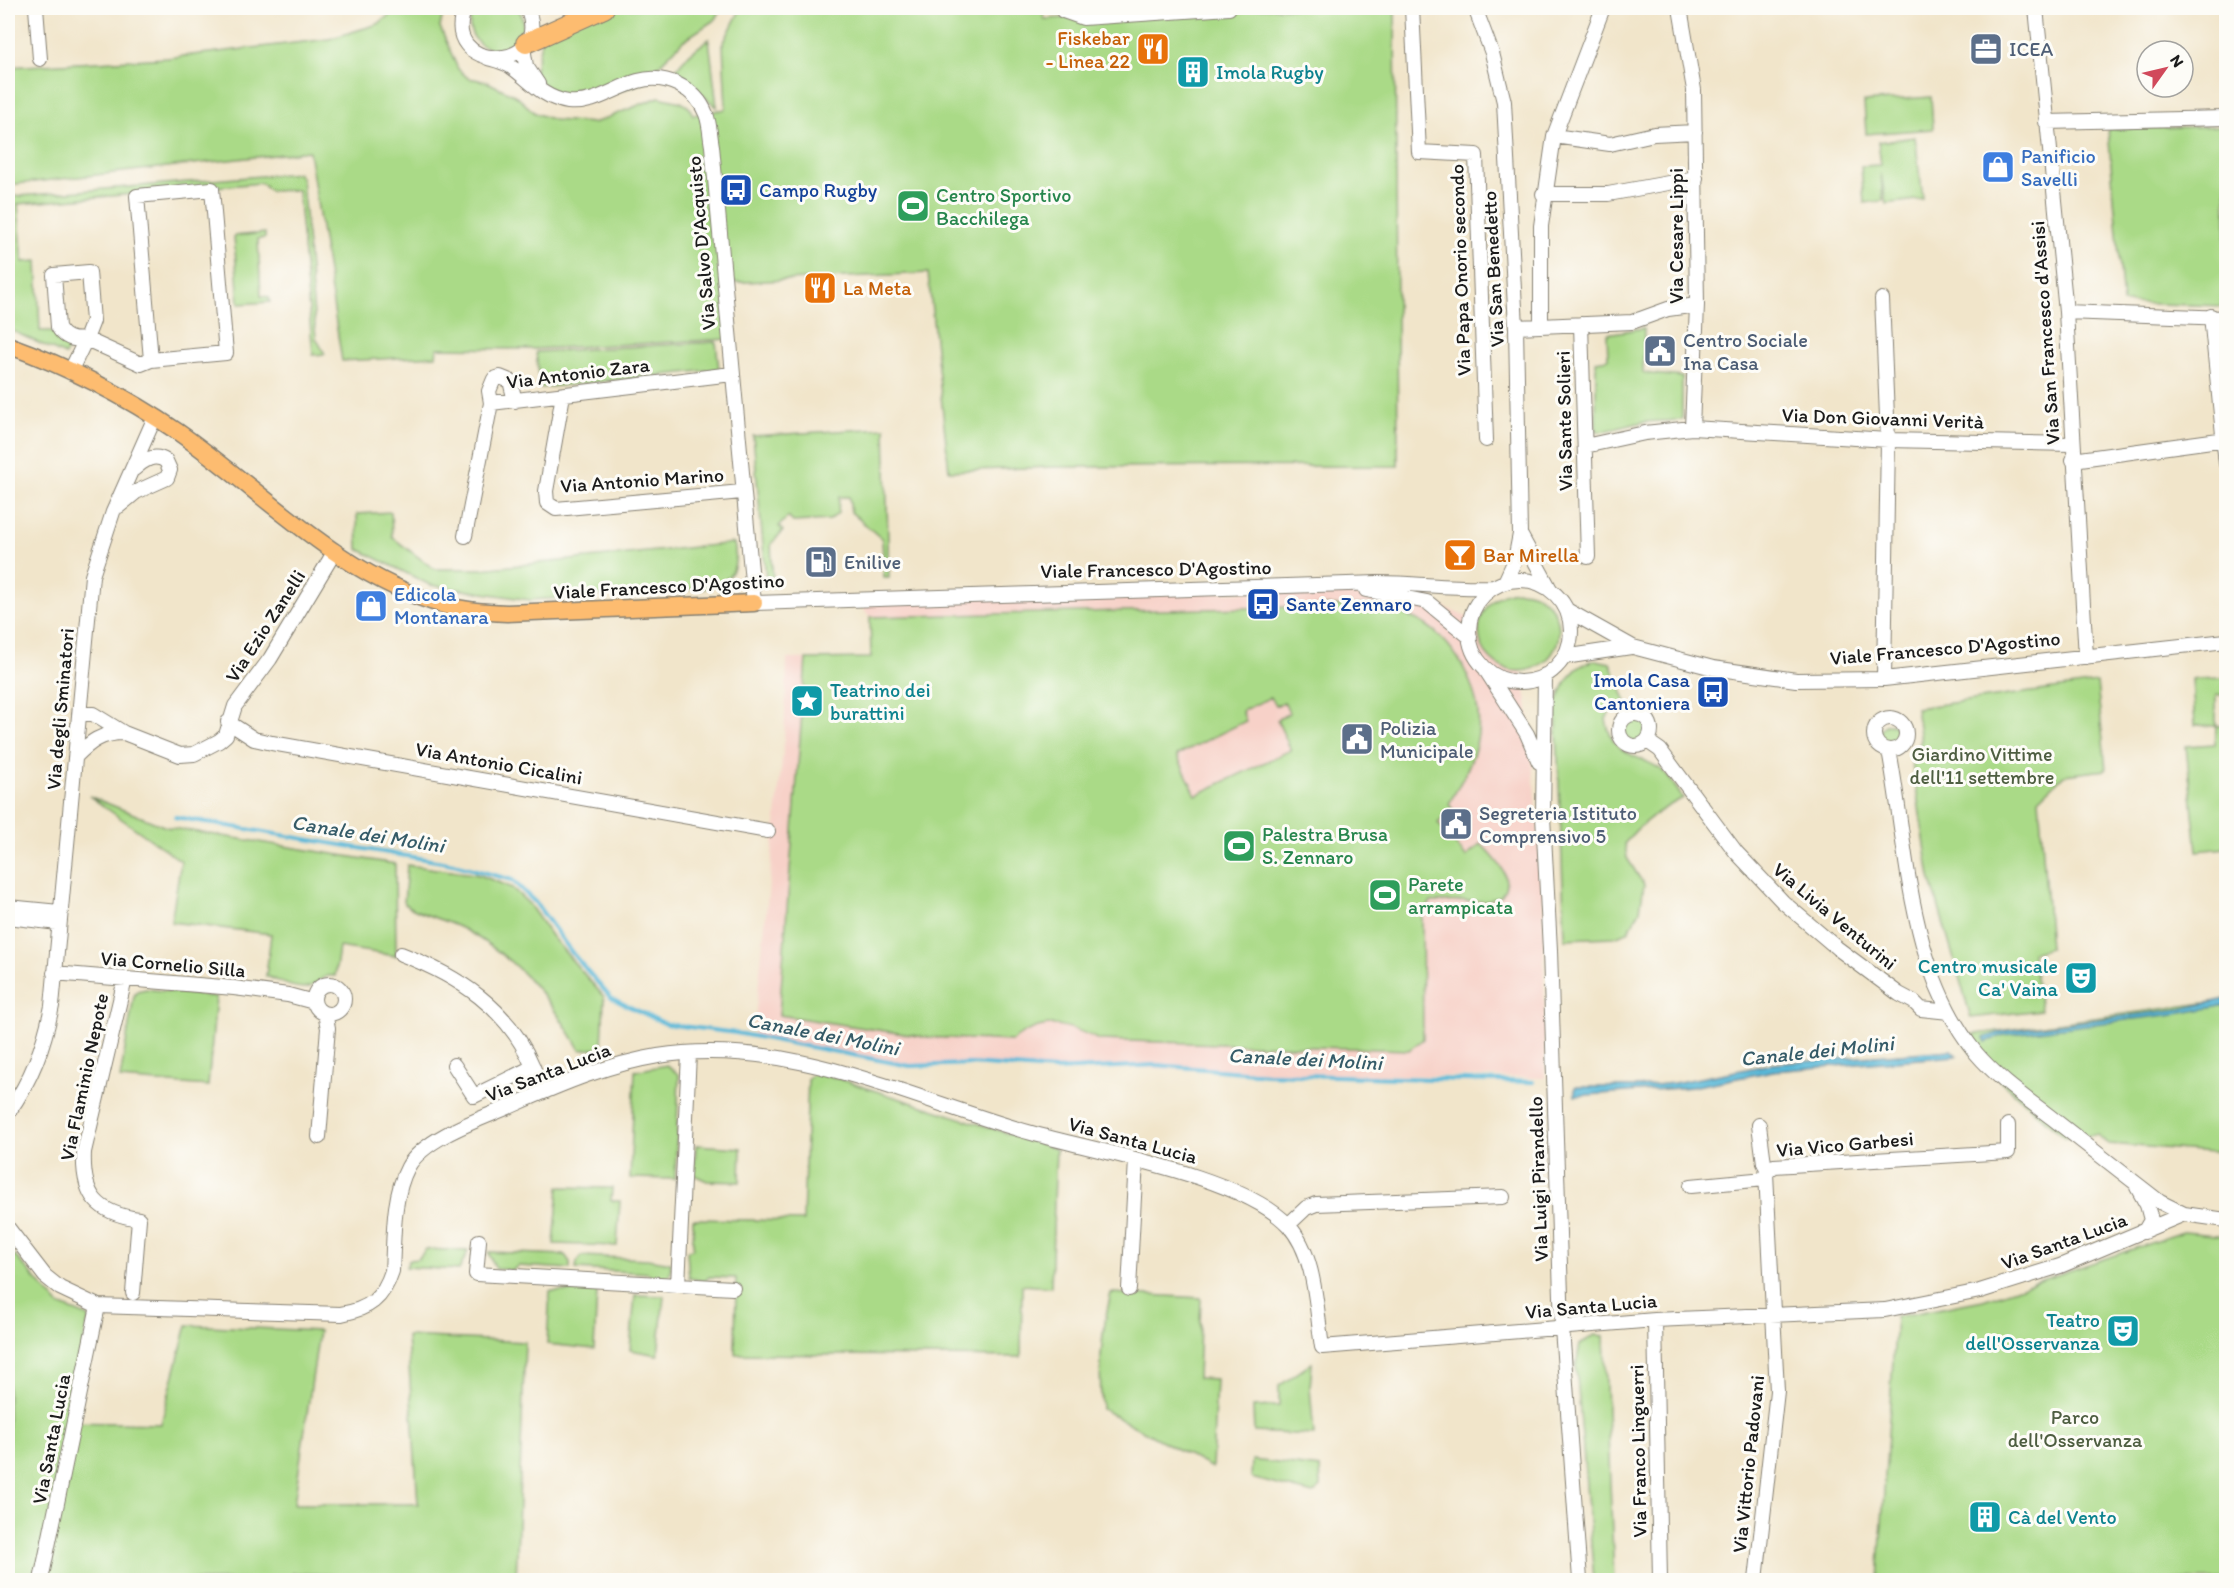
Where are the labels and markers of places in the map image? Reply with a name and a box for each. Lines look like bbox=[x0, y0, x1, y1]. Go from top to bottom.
place label: Fiskebar - Linea 22 bbox=[1046, 26, 1130, 73]
restaurant icon: Fiskebar - Linea 22 bbox=[1135, 31, 1171, 67]
office icon: ICEA bbox=[1968, 31, 2004, 67]
place label: ICEA bbox=[2009, 37, 2054, 61]
building icon: Imola Rugby bbox=[1175, 54, 1211, 90]
place label: Imola Rugby bbox=[1216, 60, 1324, 84]
place label: Panificio Savelli bbox=[2021, 144, 2096, 191]
shop icon: Panificio Savelli bbox=[1980, 149, 2016, 185]
bus stop icon: Campo Rugby bbox=[718, 172, 754, 208]
place label: Campo Rugby bbox=[759, 178, 878, 202]
place label: Centro Sportivo Bacchilega bbox=[936, 183, 1071, 230]
sports icon: Centro Sportivo Bacchilega bbox=[895, 188, 931, 224]
restaurant icon: La Meta bbox=[802, 270, 838, 306]
place label: La Meta bbox=[843, 276, 912, 300]
place label: Centro Sociale Ina Casa bbox=[1683, 328, 1808, 375]
public building icon: Centro Sociale Ina Casa bbox=[1642, 333, 1678, 369]
bar icon: Bar Mirella bbox=[1442, 537, 1478, 573]
place label: Bar Mirella bbox=[1483, 543, 1580, 567]
fuel station icon: Enilive bbox=[803, 544, 839, 580]
place label: Enilive bbox=[844, 550, 901, 574]
place label: Edicola Montanara bbox=[394, 582, 489, 629]
bus stop icon: Sante Zennaro bbox=[1245, 586, 1281, 622]
shop icon: Edicola Montanara bbox=[353, 588, 389, 624]
place label: Sante Zennaro bbox=[1286, 592, 1412, 616]
place label: Imola Casa Cantoniera bbox=[1593, 668, 1691, 715]
bus stop icon: Imola Casa Cantoniera bbox=[1695, 674, 1731, 710]
place label: Teatrino dei burattini bbox=[830, 678, 930, 725]
place icon: Teatrino dei burattini bbox=[789, 683, 825, 719]
place label: Polizia Municipale bbox=[1380, 716, 1474, 763]
public building icon: Polizia Municipale bbox=[1339, 721, 1375, 757]
place label: Segreteria Istituto Comprensivo 5 bbox=[1479, 801, 1637, 848]
public building icon: Segreteria Istituto Comprensivo 5 bbox=[1438, 806, 1474, 842]
place label: Palestra Brusa S. Zennaro bbox=[1262, 822, 1388, 869]
sports icon: Palestra Brusa S. Zennaro bbox=[1221, 828, 1257, 864]
place label: Parete arrampicata bbox=[1408, 872, 1513, 919]
sports icon: Parete arrampicata bbox=[1367, 877, 1403, 913]
place label: Centro musicale Ca' Vaina bbox=[1918, 954, 2059, 1001]
theatre icon: Centro musicale Ca' Vaina bbox=[2063, 960, 2099, 996]
place label: Teatro dell'Osservanza bbox=[1965, 1308, 2101, 1355]
theatre icon: Teatro dell'Osservanza bbox=[2105, 1313, 2141, 1349]
building icon: Cà del Vento bbox=[1967, 1499, 2003, 1535]
place label: Cà del Vento bbox=[2008, 1505, 2117, 1529]

